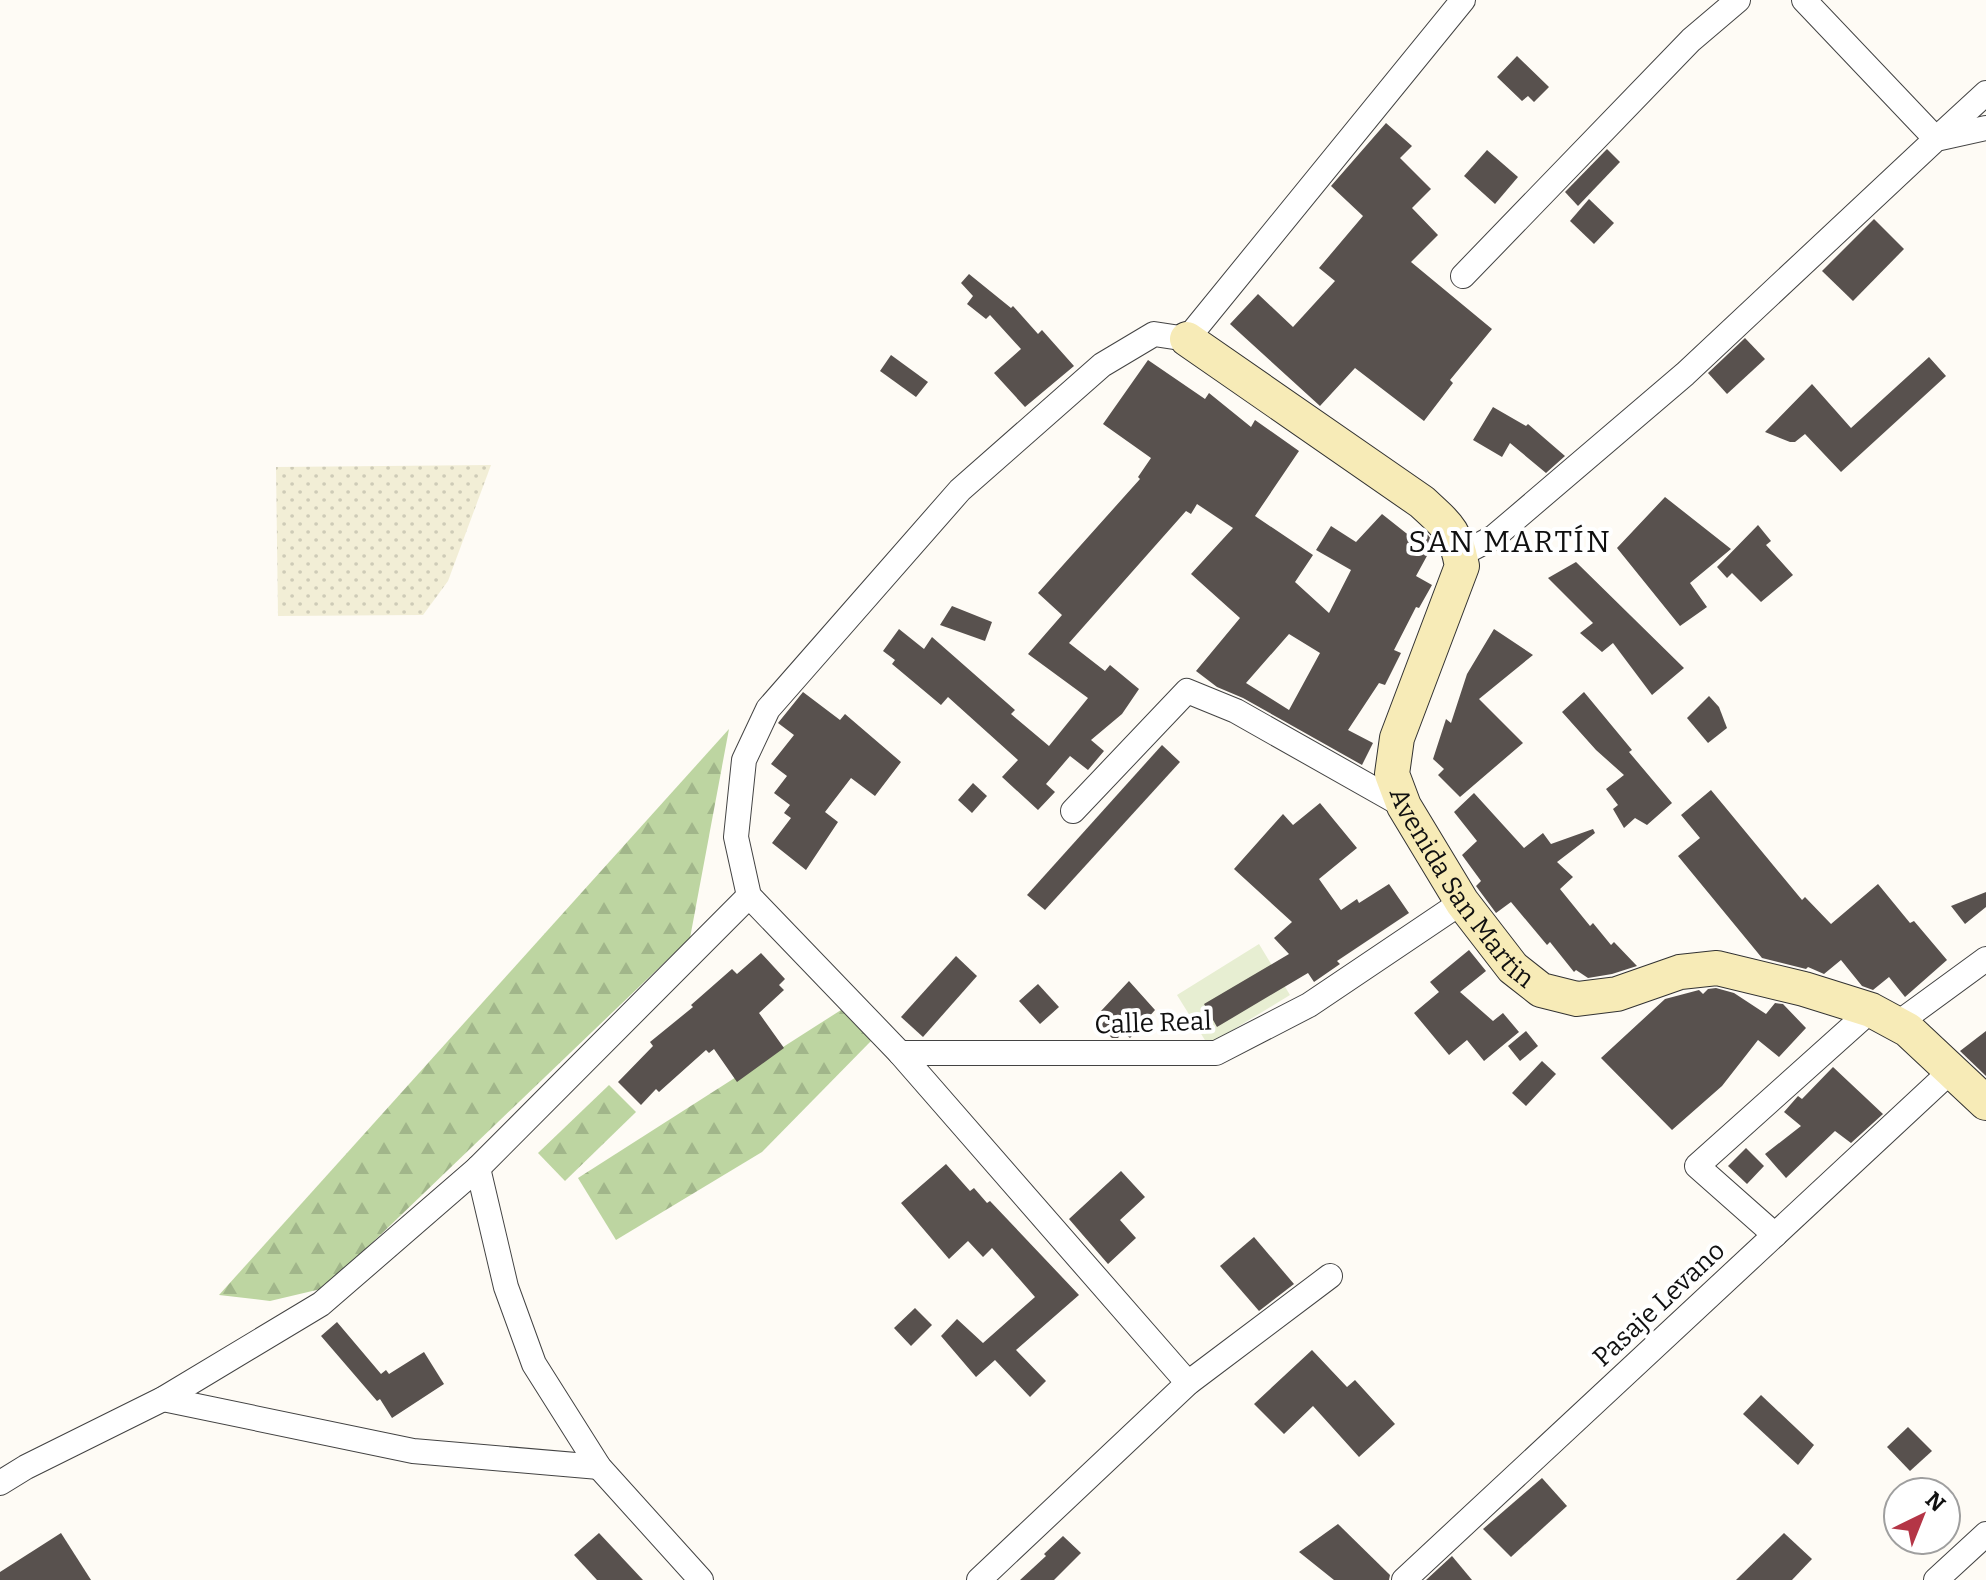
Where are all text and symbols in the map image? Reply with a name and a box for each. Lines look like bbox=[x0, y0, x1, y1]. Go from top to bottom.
district label: SAN MARTÍN bbox=[1408, 524, 1612, 560]
street label: Avenida San Martin bbox=[1383, 783, 1541, 994]
street label: Calle Real bbox=[1094, 1005, 1212, 1041]
street label: Pasaje Levano bbox=[1587, 1235, 1731, 1373]
north arrow bbox=[1882, 1476, 1962, 1556]
text: N bbox=[1920, 1486, 1951, 1517]

